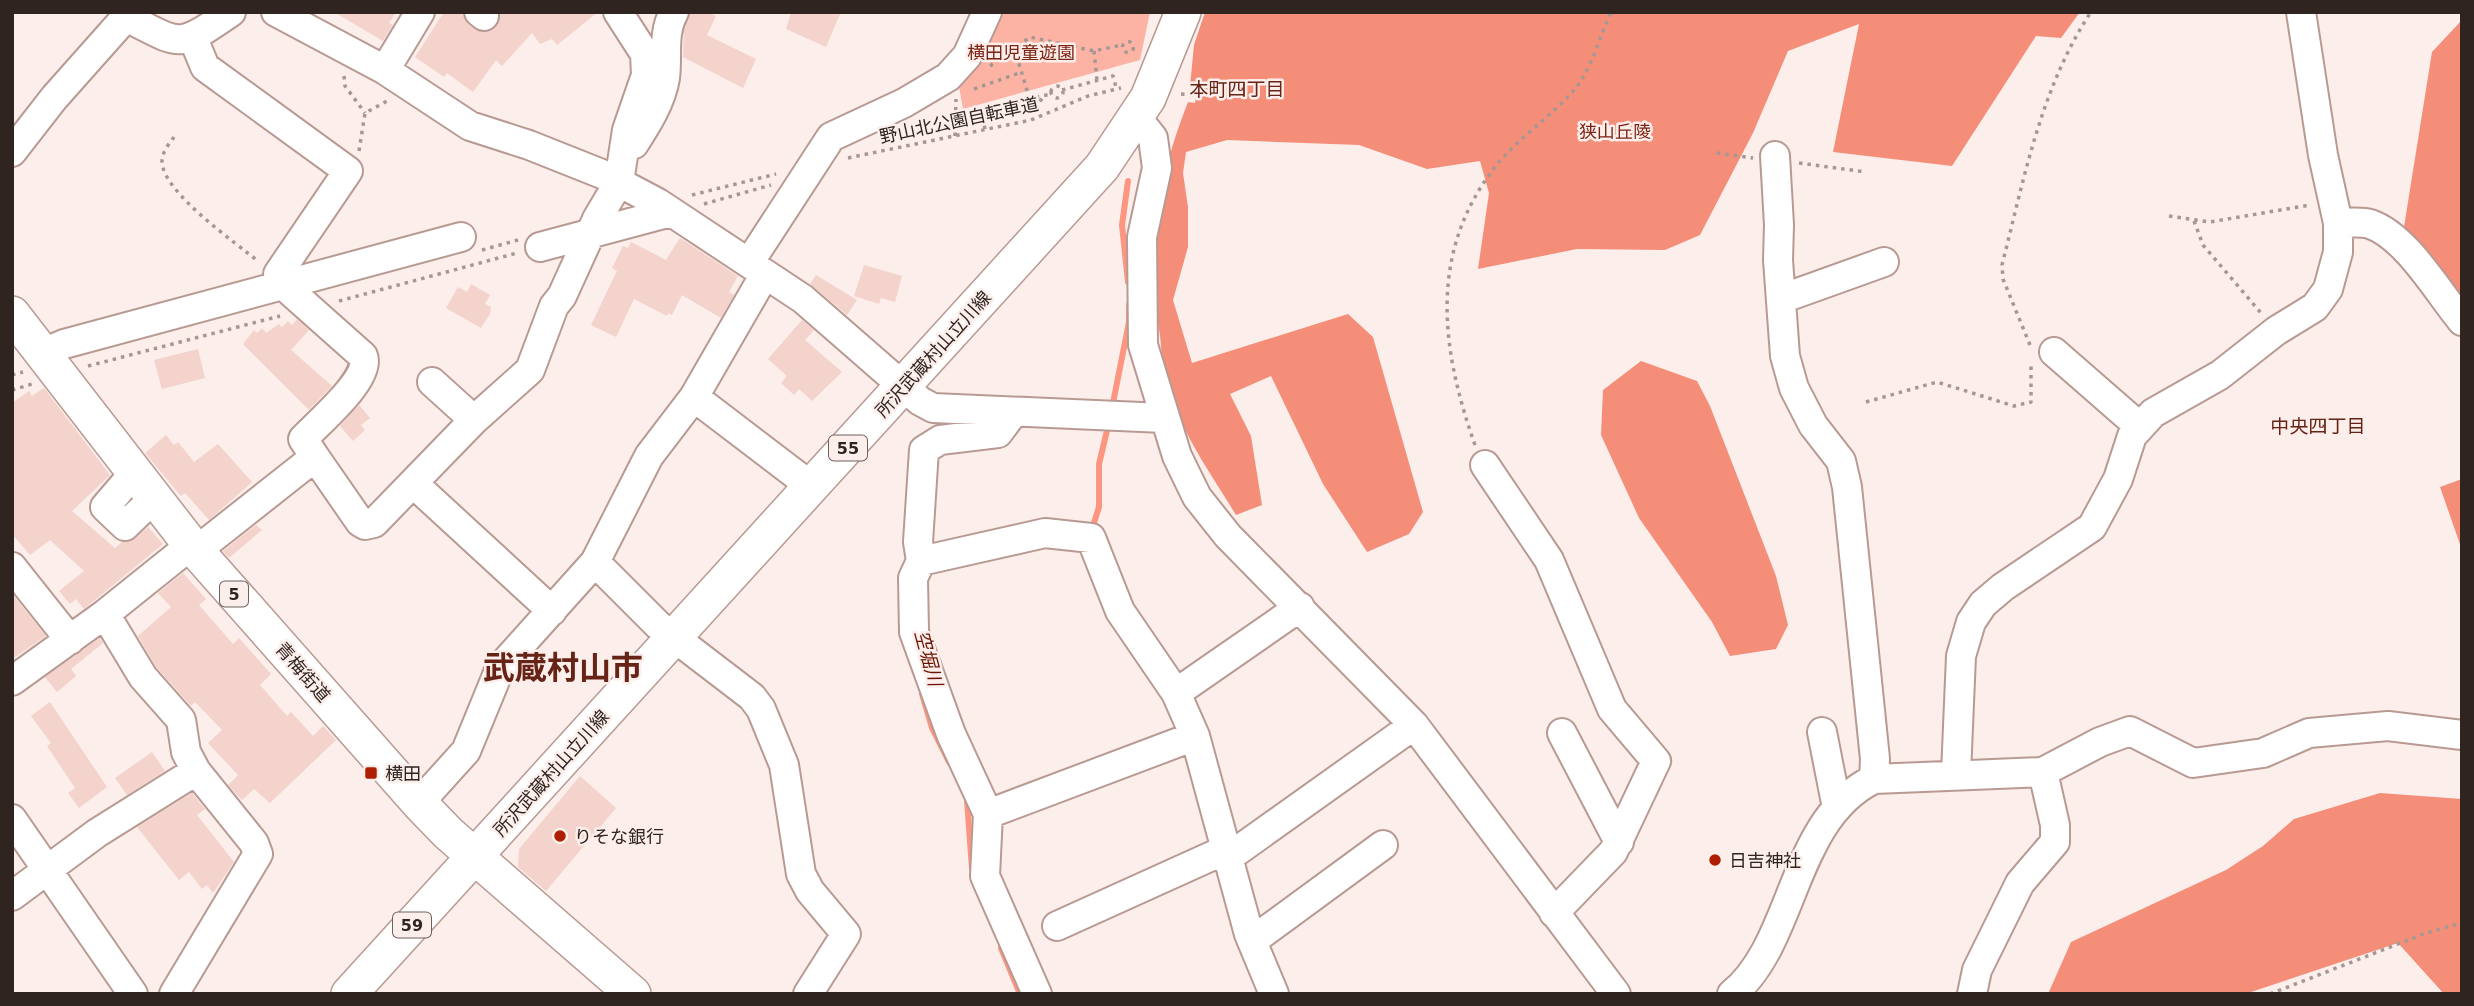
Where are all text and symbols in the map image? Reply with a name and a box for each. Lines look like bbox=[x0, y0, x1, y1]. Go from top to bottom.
park label: 横田児童遊園 bbox=[967, 42, 1075, 63]
district label: 本町四丁目 bbox=[1189, 78, 1285, 100]
street label: 野山北公園自転車道 bbox=[878, 93, 1040, 147]
park label: 狭山丘陵 bbox=[1579, 121, 1651, 142]
street label: 所沢武蔵村山立川線 bbox=[871, 287, 995, 421]
district label: 中央四丁目 bbox=[2270, 415, 2366, 437]
road number: 55 bbox=[829, 436, 867, 461]
road number: 5 bbox=[220, 582, 248, 607]
water label: 空堀川 bbox=[911, 628, 948, 690]
street label: 青梅街道 bbox=[271, 638, 335, 706]
district label: 武蔵村山市 bbox=[483, 649, 643, 687]
street label: 所沢武蔵村山立川線 bbox=[489, 706, 613, 840]
place label: 横田 bbox=[385, 763, 421, 784]
marker: 横田 bbox=[363, 765, 379, 781]
place label: りそな銀行 bbox=[574, 826, 664, 847]
marker: りそな銀行 bbox=[552, 828, 568, 844]
place label: 日吉神社 bbox=[1729, 850, 1801, 871]
marker: 日吉神社 bbox=[1707, 852, 1723, 868]
road number: 59 bbox=[393, 912, 431, 937]

